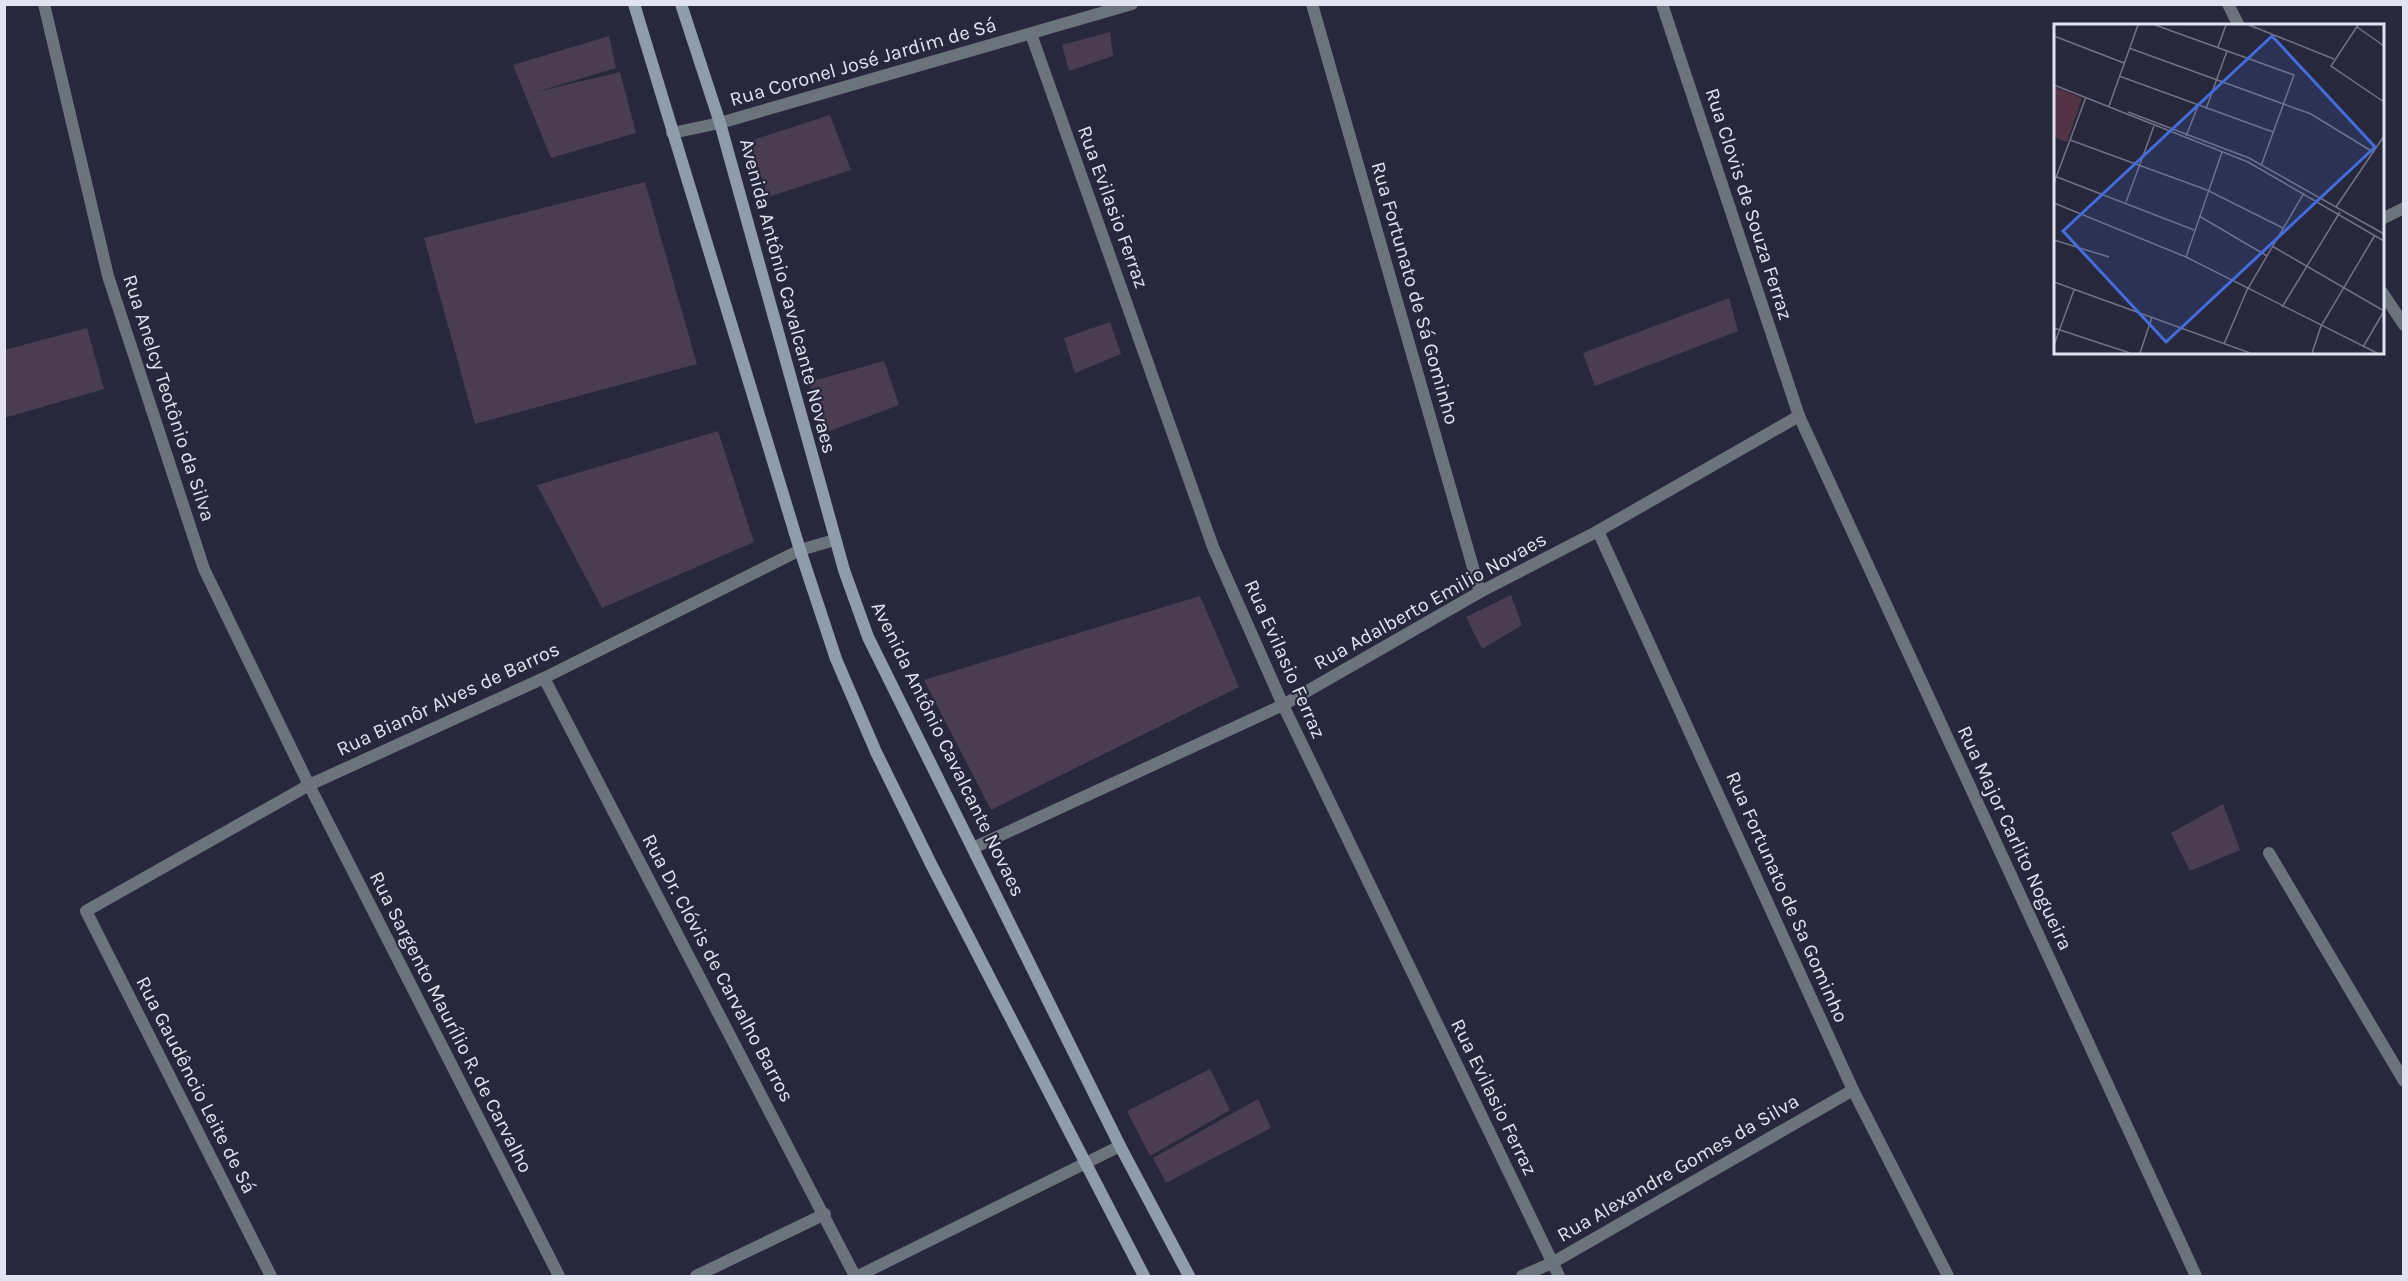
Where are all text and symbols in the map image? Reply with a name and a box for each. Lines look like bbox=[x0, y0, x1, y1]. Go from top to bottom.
street label: Rua Coronel José Jardim de Sá bbox=[727, 13, 999, 111]
inset map bbox=[2054, 24, 2384, 354]
street label: Rua Clovis de Souza Ferraz bbox=[1701, 85, 1797, 323]
street label: Rua Evilasio Ferraz bbox=[1073, 123, 1153, 291]
street label: Avenida Antônio Cavalcante Novaes bbox=[735, 136, 841, 456]
street label: Rua Fortunato de Sá Gominho bbox=[1366, 159, 1464, 427]
street label: Rua Anelcy Teotônio da Silva bbox=[118, 272, 220, 524]
street label: Rua Adalberto Emilio Novaes bbox=[1310, 527, 1550, 675]
street label: Rua Evilasio Ferraz bbox=[1240, 576, 1330, 742]
street label: Avenida Antônio Cavalcante Novaes bbox=[866, 598, 1030, 900]
street label: Rua Bianôr Alves de Barros bbox=[333, 637, 563, 761]
street label: Rua Major Carlito Nogueira bbox=[1953, 722, 2077, 954]
street label: Rua Fortunato de Sa Gominho bbox=[1721, 768, 1853, 1026]
street label: Rua Dr. Clóvis de Carvalho Barros bbox=[637, 830, 799, 1106]
street label: Rua Sargento Maurílio R. de Carvalho bbox=[365, 868, 537, 1176]
street label: Rua Gaudêncio Leite de Sá bbox=[131, 973, 261, 1197]
street label: Rua Evilasio Ferraz bbox=[1446, 1015, 1542, 1179]
street label: Rua Alexandre Gomes da Silva bbox=[1553, 1089, 1803, 1247]

